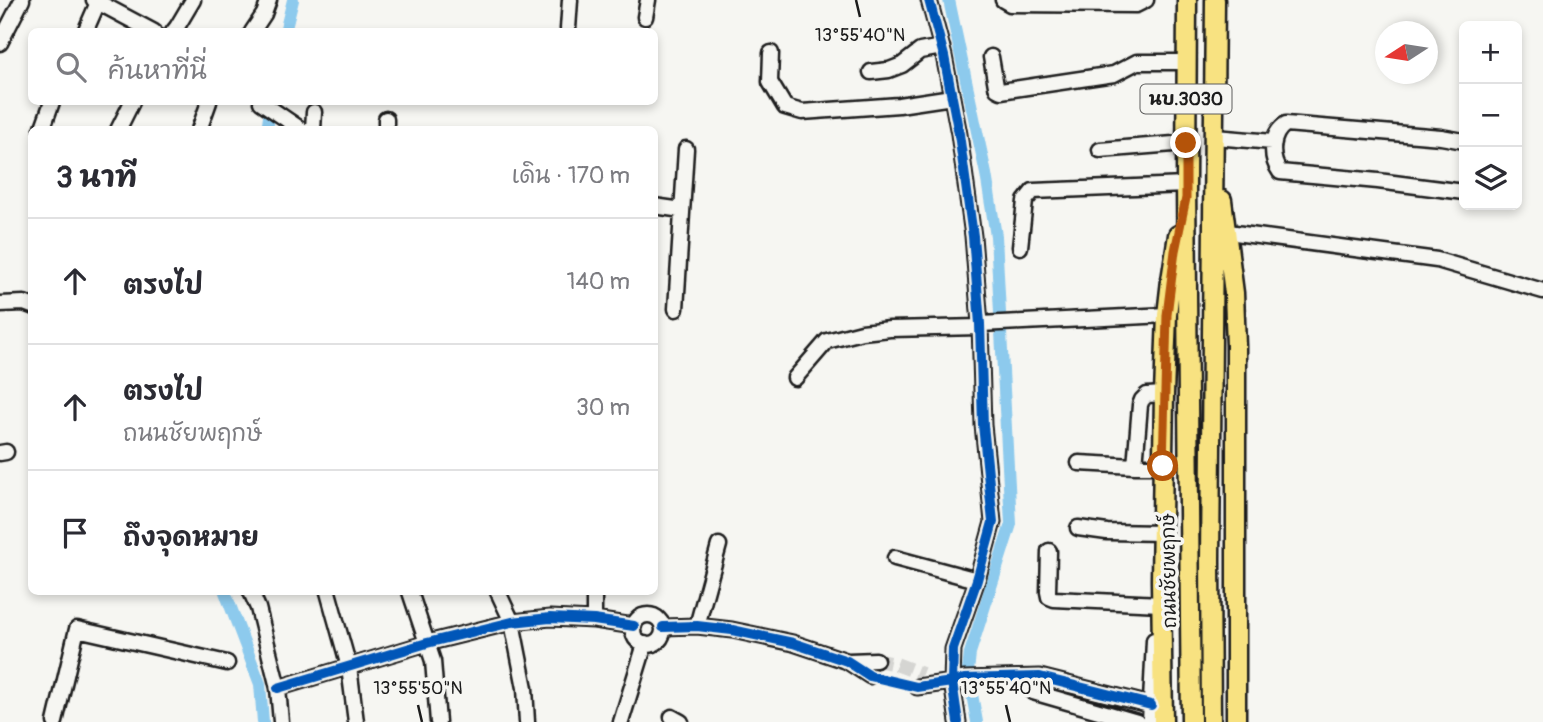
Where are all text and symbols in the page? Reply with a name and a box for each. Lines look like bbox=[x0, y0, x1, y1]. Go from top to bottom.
north arrow bbox=[1375, 21, 1438, 84]
map controls bbox=[1459, 21, 1522, 210]
button: + bbox=[1459, 21, 1522, 84]
text: 13°55'40"N bbox=[815, 24, 905, 47]
search box bbox=[28, 28, 658, 105]
icon: search bbox=[52, 48, 90, 86]
text: ค้นหาที่นี่ bbox=[108, 55, 207, 87]
road number: นบ.3030 bbox=[1140, 84, 1232, 114]
button: − bbox=[1459, 84, 1522, 147]
route end bbox=[1170, 127, 1201, 158]
button: layers bbox=[1459, 147, 1522, 210]
text: 3 นาที bbox=[56, 159, 137, 196]
text: เดิน · 170 m bbox=[512, 161, 630, 190]
icon: ahead bbox=[56, 262, 94, 300]
text: 140 m bbox=[567, 267, 630, 296]
text: ตรงไป bbox=[123, 270, 203, 302]
text: ตรงไป bbox=[123, 376, 203, 408]
icon: ahead bbox=[56, 388, 94, 426]
text: 30 m bbox=[576, 393, 630, 422]
text: ถนนชัยพฤกษ์ bbox=[123, 419, 262, 448]
route start bbox=[1147, 450, 1178, 481]
street label: ถนนชัยพฤกษ์ bbox=[1155, 512, 1182, 629]
icon: arrive bbox=[56, 514, 94, 552]
text: ถึงจุดหมาย bbox=[123, 522, 259, 554]
text: 13°55'50"N bbox=[373, 677, 463, 700]
text: 13°55'40"N bbox=[961, 677, 1051, 700]

